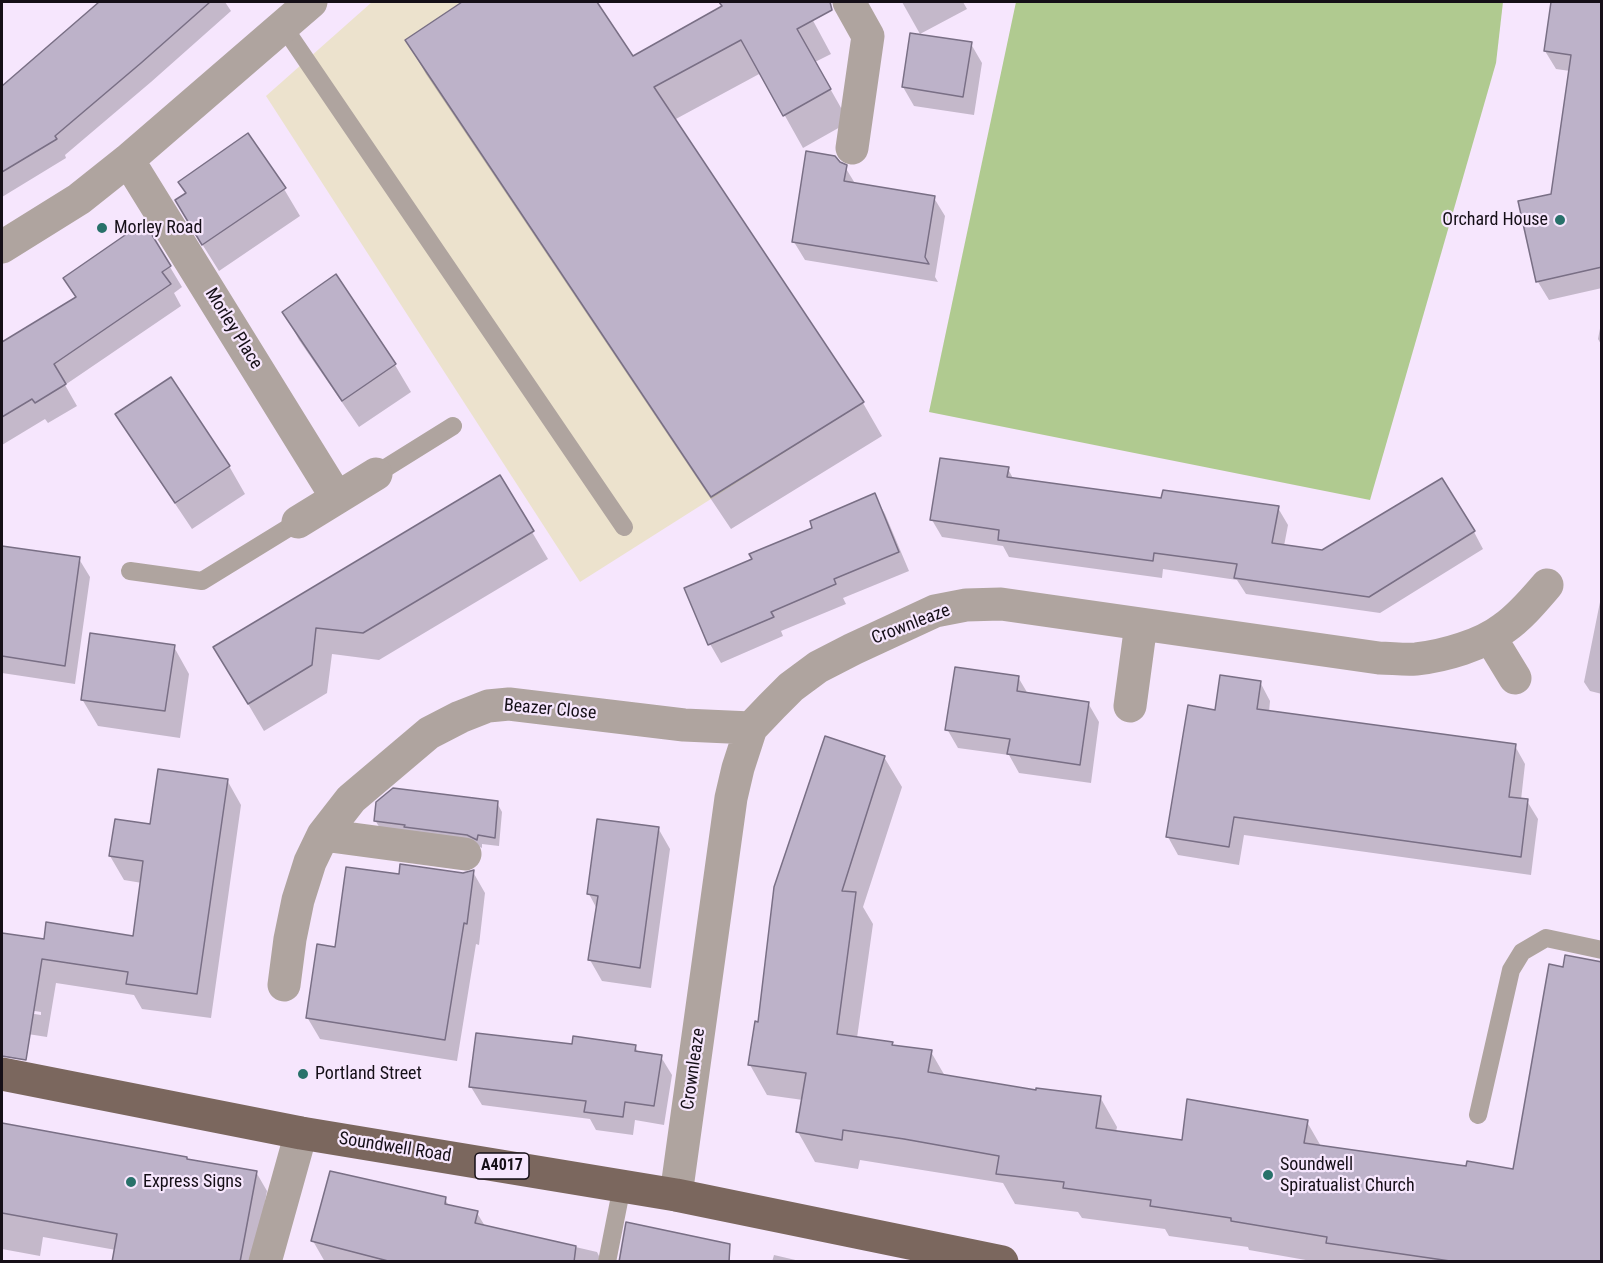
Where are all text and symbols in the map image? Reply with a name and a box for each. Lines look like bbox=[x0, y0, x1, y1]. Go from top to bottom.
place label: Orchard House bbox=[1442, 209, 1548, 231]
marker: Orchard House bbox=[1553, 213, 1567, 227]
place label: Morley Road bbox=[114, 217, 202, 239]
marker: Morley Road bbox=[95, 221, 109, 235]
street label: Morley Place bbox=[200, 284, 266, 374]
street label: Crownleaze bbox=[869, 600, 953, 650]
street label: Beazer Close bbox=[503, 695, 597, 725]
street label: Crownleaze bbox=[678, 1027, 710, 1111]
place label: Portland Street bbox=[315, 1063, 422, 1085]
marker: Portland Street bbox=[296, 1067, 310, 1081]
street label: Soundwell Road bbox=[337, 1128, 453, 1168]
road number: A4017 bbox=[475, 1153, 529, 1179]
place label: Soundwell Spiratualist Church bbox=[1280, 1154, 1415, 1196]
marker: Soundwell Spiratualist Church bbox=[1261, 1168, 1275, 1182]
place label: Express Signs bbox=[143, 1171, 242, 1193]
marker: Express Signs bbox=[124, 1175, 138, 1189]

